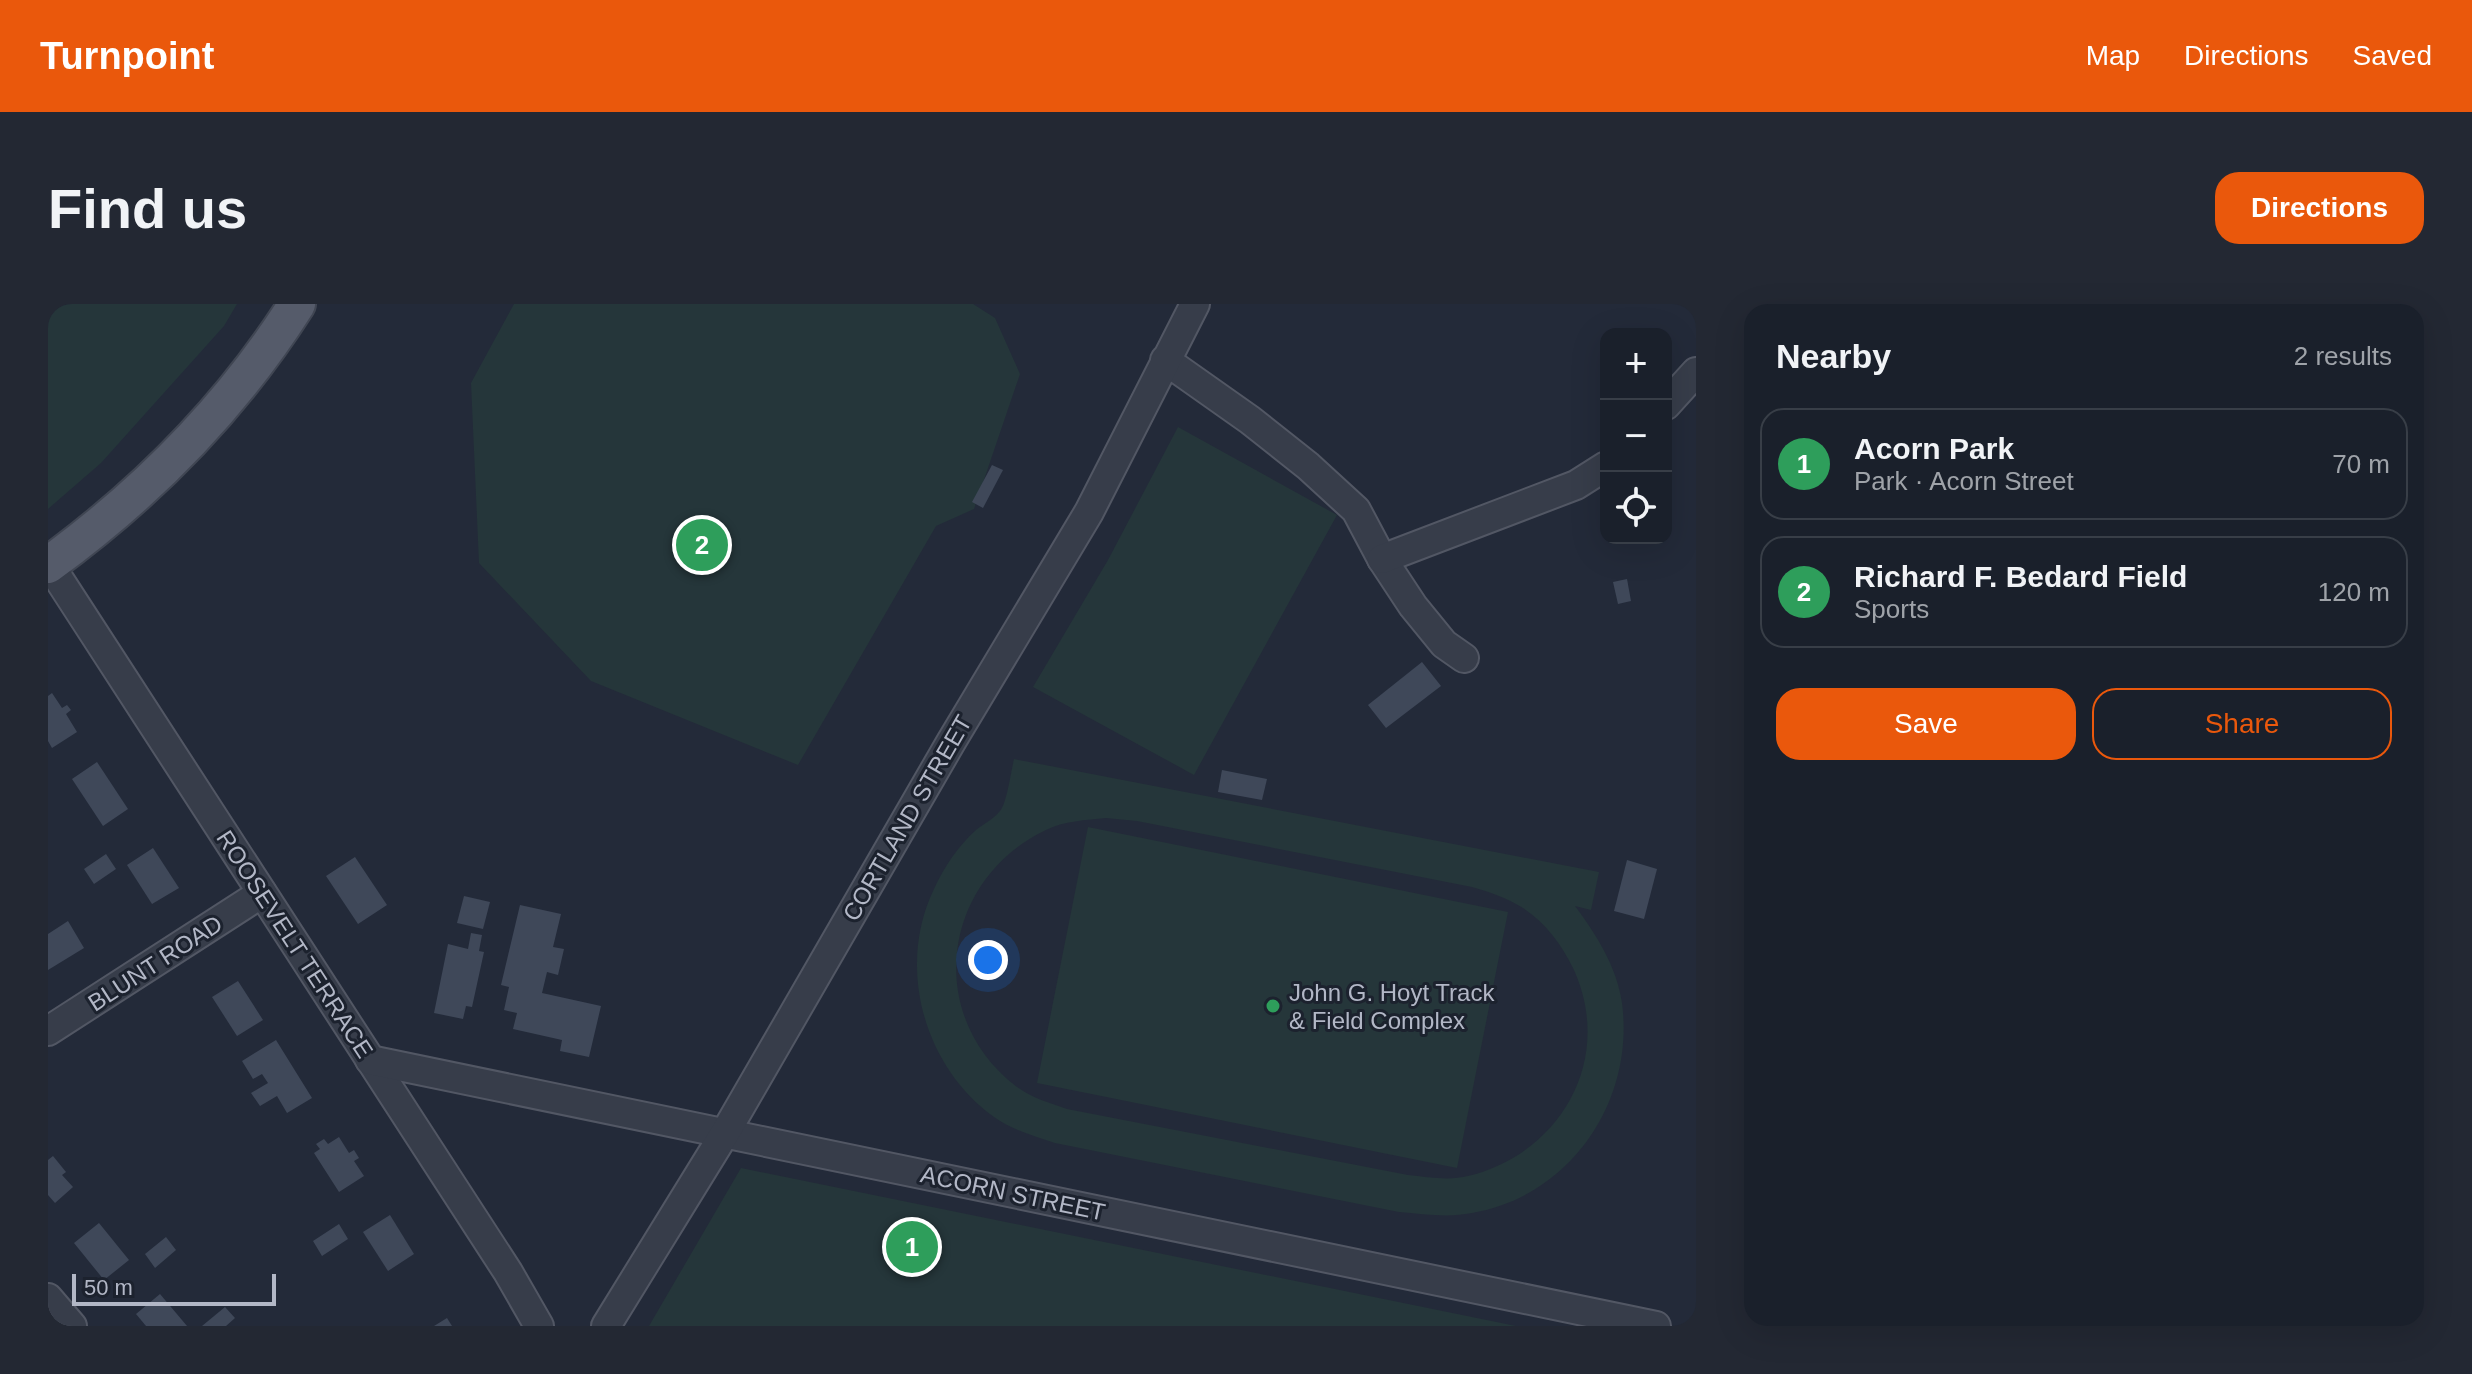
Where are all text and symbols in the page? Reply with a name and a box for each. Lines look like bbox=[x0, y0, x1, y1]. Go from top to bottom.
text: Turnpoint bbox=[40, 35, 214, 77]
text: Map bbox=[2086, 40, 2140, 71]
text: Directions bbox=[2184, 40, 2309, 71]
text: Saved bbox=[2353, 40, 2432, 71]
button: Directions bbox=[2215, 172, 2424, 244]
text: Find us bbox=[48, 177, 247, 240]
map controls bbox=[1600, 328, 1672, 544]
button: + bbox=[1600, 328, 1672, 400]
text: Nearby bbox=[1776, 337, 1891, 375]
text: 2 results bbox=[2294, 341, 2392, 371]
button: − bbox=[1600, 400, 1672, 472]
text: Acorn Park bbox=[1854, 432, 2014, 465]
text: 1 bbox=[1797, 449, 1811, 479]
text: 70 m bbox=[2332, 449, 2390, 479]
text: Park · Acorn Street bbox=[1854, 466, 2074, 496]
button: locate bbox=[1600, 472, 1672, 544]
pin: 2 bbox=[676, 515, 728, 575]
text: Richard F. Bedard Field bbox=[1854, 560, 2187, 593]
text: 2 bbox=[1797, 577, 1811, 607]
text: 120 m bbox=[2318, 577, 2390, 607]
text: Sports bbox=[1854, 594, 1929, 624]
button: Save bbox=[1776, 688, 2076, 760]
button: Share bbox=[2092, 688, 2392, 760]
street label: CORTLAND STREET bbox=[837, 710, 977, 926]
street label: ROOSEVELT TERRACE bbox=[211, 825, 379, 1063]
street label: BLUNT ROAD bbox=[83, 910, 227, 1016]
your location bbox=[968, 940, 1008, 980]
place label: John G. Hoyt Track & Field Complex bbox=[1289, 979, 1495, 1034]
marker: John G. Hoyt Track & Field Complex bbox=[1264, 997, 1282, 1015]
street label: ACORN STREET bbox=[918, 1160, 1108, 1226]
pin: 1 bbox=[886, 1217, 938, 1277]
scale bar bbox=[72, 1270, 276, 1306]
text: 50 m bbox=[84, 1275, 133, 1300]

